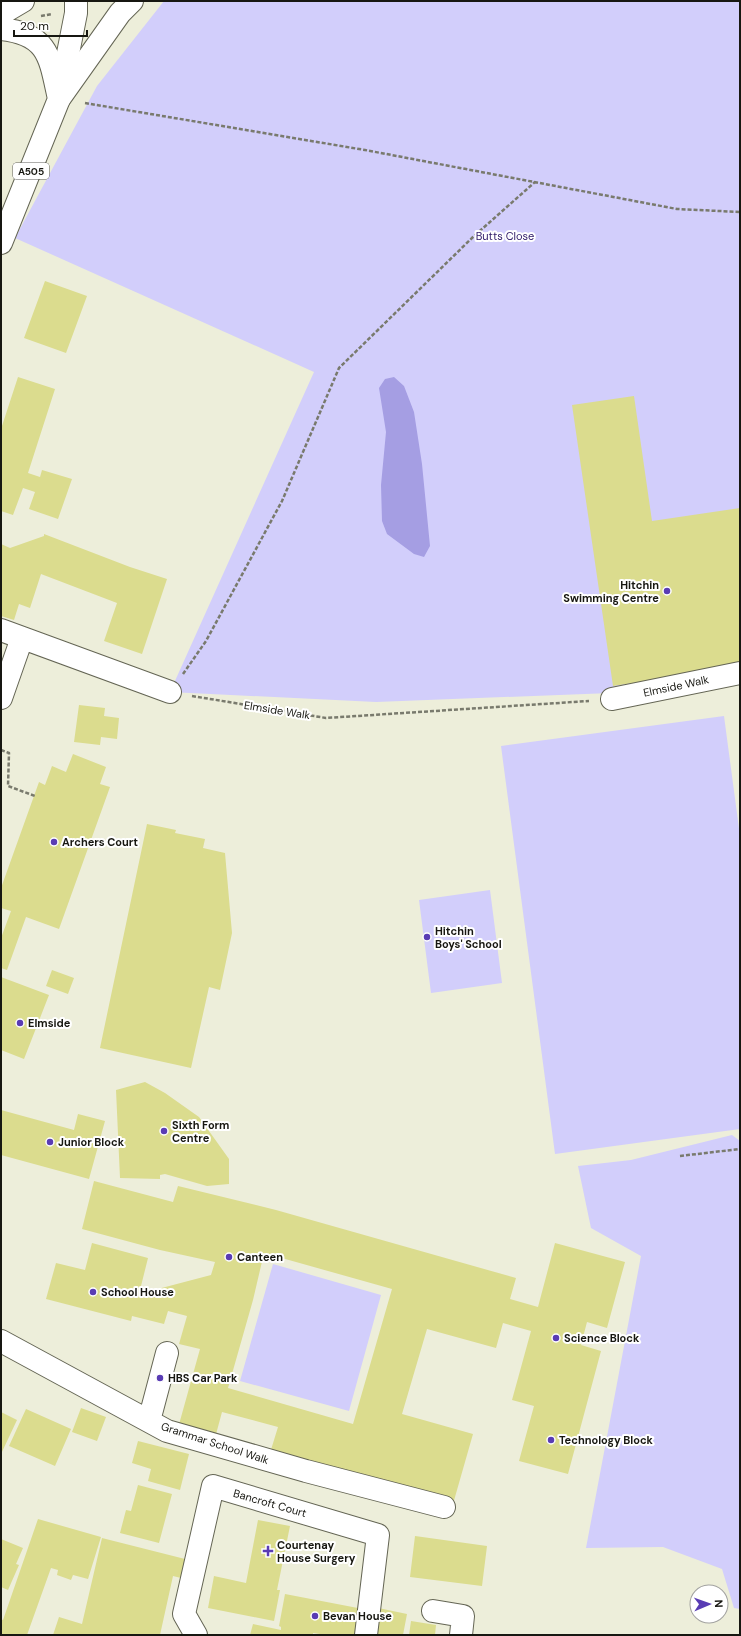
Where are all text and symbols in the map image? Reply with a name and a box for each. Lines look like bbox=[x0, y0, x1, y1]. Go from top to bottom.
scale bar bbox=[14, 12, 87, 38]
text: 20 m bbox=[20, 18, 49, 34]
road number: A505 bbox=[13, 163, 49, 179]
park label: Butts Close bbox=[476, 229, 534, 243]
place label: Hitchin Swimming Centre bbox=[563, 578, 659, 605]
marker: Hitchin Swimming Centre bbox=[662, 586, 672, 596]
street label: Elmside Walk bbox=[642, 672, 711, 700]
street label: Elmside Walk bbox=[243, 698, 312, 722]
place label: Archers Court bbox=[62, 835, 138, 849]
marker: Archers Court bbox=[49, 837, 59, 847]
place label: Hitchin Boys' School bbox=[435, 924, 502, 951]
marker: Hitchin Boys' School bbox=[422, 932, 432, 942]
place label: Elmside bbox=[28, 1016, 71, 1030]
marker: Elmside bbox=[15, 1018, 25, 1028]
place label: Sixth Form Centre bbox=[172, 1118, 229, 1145]
marker: Sixth Form Centre bbox=[159, 1126, 169, 1136]
place label: Junior Block bbox=[58, 1135, 125, 1149]
marker: Junior Block bbox=[45, 1137, 55, 1147]
place label: Canteen bbox=[237, 1250, 283, 1264]
marker: Canteen bbox=[224, 1252, 234, 1262]
place label: School House bbox=[101, 1285, 174, 1299]
marker: School House bbox=[88, 1287, 98, 1297]
place label: Science Block bbox=[564, 1331, 640, 1345]
marker: Science Block bbox=[551, 1333, 561, 1343]
place label: HBS Car Park bbox=[168, 1371, 238, 1385]
marker: HBS Car Park bbox=[155, 1373, 165, 1383]
street label: Grammar School Walk bbox=[159, 1419, 271, 1467]
place label: Technology Block bbox=[559, 1433, 654, 1447]
marker: Technology Block bbox=[546, 1435, 556, 1445]
street label: Bancroft Court bbox=[232, 1486, 308, 1520]
place label: Courtenay House Surgery bbox=[277, 1538, 356, 1565]
marker: Courtenay House Surgery bbox=[262, 1545, 274, 1557]
north arrow bbox=[689, 1584, 729, 1624]
text: N bbox=[712, 1599, 726, 1608]
place label: Bevan House bbox=[323, 1609, 392, 1623]
marker: Bevan House bbox=[310, 1611, 320, 1621]

